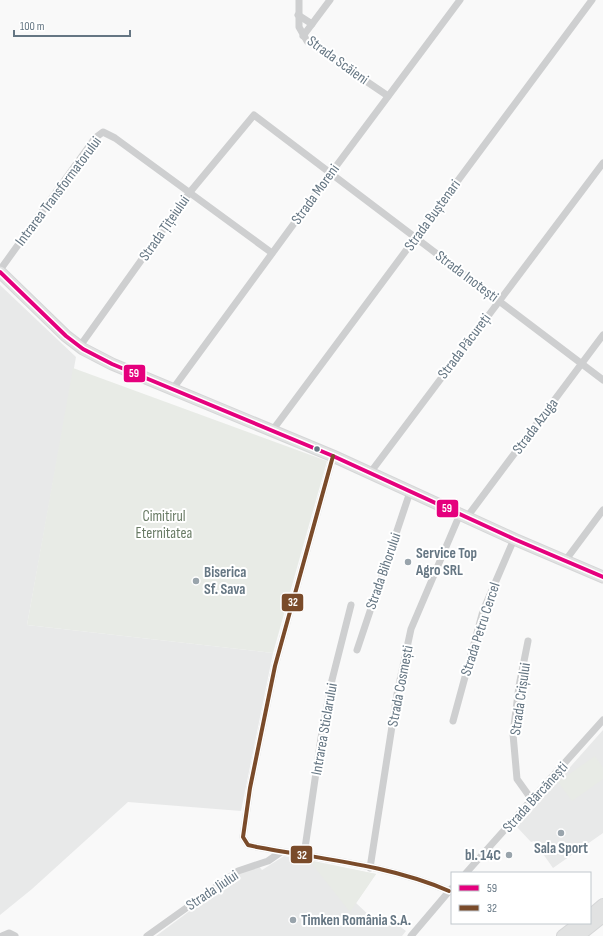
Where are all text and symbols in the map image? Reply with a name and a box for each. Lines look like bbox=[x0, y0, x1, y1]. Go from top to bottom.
scale bar bbox=[14, 12, 130, 38]
text: 100 m bbox=[20, 19, 45, 34]
street label: Strada Scăieni bbox=[303, 32, 372, 89]
street label: Intrarea Transformatorului bbox=[11, 133, 106, 250]
street label: Strada Moreni bbox=[287, 160, 344, 228]
street label: Strada Buștenari bbox=[400, 176, 465, 255]
street label: Strada Țițeiului bbox=[135, 192, 194, 265]
street label: Strada Inotești bbox=[431, 246, 502, 306]
street label: Strada Păcureți bbox=[434, 310, 495, 383]
line badge: 59 bbox=[123, 364, 146, 383]
text: 59 bbox=[129, 367, 139, 380]
street label: Strada Azuga bbox=[508, 394, 563, 458]
unlabelled marker bbox=[312, 444, 322, 454]
line badge: 59 bbox=[436, 499, 459, 518]
text: 59 bbox=[442, 502, 452, 515]
park label: Cimitirul Eternitatea bbox=[136, 507, 193, 543]
street label: Strada Bihorului bbox=[362, 530, 406, 612]
place label: Service Top Agro SRL bbox=[415, 544, 477, 580]
marker: Service Top Agro SRL bbox=[403, 557, 413, 567]
place label: Biserica Sf. Sava bbox=[204, 563, 246, 599]
marker: Biserica Sf. Sava bbox=[191, 576, 201, 586]
street label: Strada Petru Cercel bbox=[456, 580, 505, 678]
line badge: 32 bbox=[281, 593, 304, 612]
text: 32 bbox=[288, 596, 298, 609]
street label: Strada Cosmești bbox=[383, 644, 418, 728]
street label: Strada Crișului bbox=[506, 661, 535, 737]
street label: Intrarea Sticlarului bbox=[307, 681, 342, 777]
street label: Strada Bărcănești bbox=[499, 758, 572, 837]
marker: Sala Sport bbox=[556, 828, 566, 838]
place label: Sala Sport bbox=[534, 839, 588, 858]
line badge: 32 bbox=[290, 845, 313, 864]
place label: bl. 14C bbox=[465, 846, 501, 865]
text: 32 bbox=[297, 849, 307, 862]
marker: bl. 14C bbox=[504, 850, 514, 860]
street label: Strada Jiului bbox=[182, 866, 242, 915]
legend bbox=[451, 872, 591, 924]
text: 59 bbox=[487, 881, 497, 896]
text: 32 bbox=[487, 901, 497, 916]
place label: Timken România S.A. bbox=[301, 911, 411, 930]
marker: Timken România S.A. bbox=[288, 915, 298, 925]

